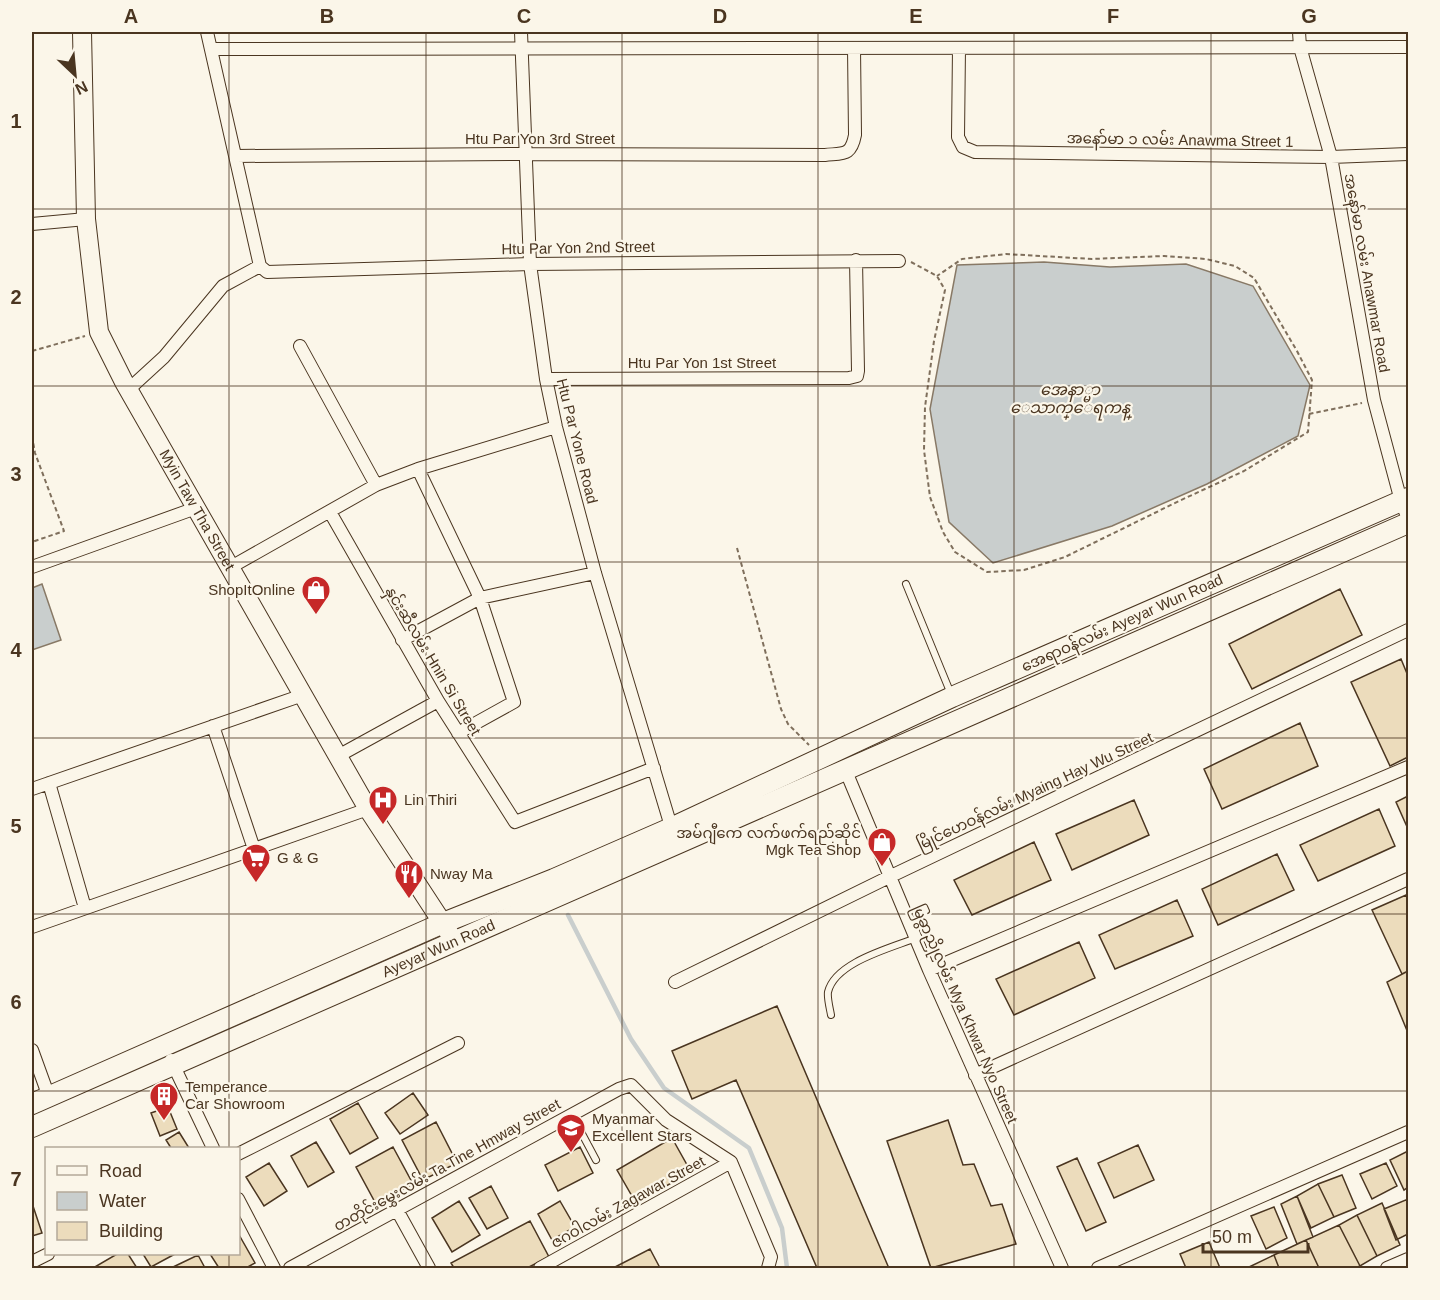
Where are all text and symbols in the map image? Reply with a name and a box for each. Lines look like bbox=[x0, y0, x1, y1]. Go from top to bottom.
text: A bbox=[124, 5, 138, 27]
text: B bbox=[320, 5, 334, 27]
text: C bbox=[517, 5, 531, 27]
text: D bbox=[713, 5, 727, 27]
text: E bbox=[909, 5, 923, 27]
text: F bbox=[1107, 5, 1119, 27]
text: G bbox=[1301, 5, 1317, 27]
north arrow bbox=[45, 45, 105, 105]
text: N bbox=[72, 78, 90, 98]
text: 1 bbox=[10, 110, 22, 132]
street label: အနော်မာ ၁ လမ်း Anawma Street 1 bbox=[1066, 128, 1294, 154]
street label: Htu Par Yon 3rd Street bbox=[465, 130, 616, 147]
street label: အနော်မာ လမ်း Anawmar Road bbox=[1338, 172, 1394, 374]
street label: Htu Par Yon 2nd Street bbox=[501, 238, 656, 257]
text: 2 bbox=[10, 286, 22, 308]
street label: Htu Par Yon 1st Street bbox=[628, 354, 777, 371]
street label: Htu Par Yone Road bbox=[554, 377, 601, 505]
water label: အေနာ္မာ ေသာက္ေရကန္ bbox=[1010, 381, 1132, 421]
street label: Myin Taw Tha Street bbox=[156, 446, 239, 574]
text: 3 bbox=[10, 463, 22, 485]
street label: အေရာဝန်လမ်း Ayeyar Wun Road bbox=[1018, 569, 1227, 678]
shop icon: ShopItOnline bbox=[300, 574, 332, 616]
place label: ShopItOnline bbox=[208, 581, 295, 598]
street label: နှင်းဆီလမ်း Hnin Si Street bbox=[379, 583, 486, 741]
text: 4 bbox=[10, 639, 22, 661]
street label: မြိုင်ဟေဝန်လမ်း Myaing Hay Wu Street bbox=[914, 727, 1158, 856]
hospital icon: Lin Thiri bbox=[367, 784, 399, 826]
place label: Lin Thiri bbox=[404, 791, 457, 808]
text: 5 bbox=[10, 815, 22, 837]
place label: အမ်ဂျီကေ လက်ဖက်ရည်ဆိုင် Mgk Tea Shop bbox=[676, 823, 861, 858]
shop icon: အမ်ဂျီကေ လက်ဖက်ရည်ဆိုင် Mgk Tea Shop bbox=[866, 826, 898, 868]
supermarket icon: G & G bbox=[240, 842, 272, 884]
place label: G & G bbox=[277, 849, 319, 866]
restaurant icon: Nway Ma bbox=[393, 858, 425, 900]
place label: Nway Ma bbox=[430, 865, 493, 882]
street label: မြခွာညိုလမ်း Mya Khwar Nyo Street bbox=[906, 901, 1023, 1128]
street label: Ayeyar Wun Road bbox=[379, 916, 497, 980]
text: 6 bbox=[10, 991, 22, 1013]
place label: Temperance Car Showroom bbox=[185, 1078, 285, 1112]
building icon: Temperance Car Showroom bbox=[148, 1080, 180, 1122]
street label: တတိုင်းမွှေးလမ်း Ta Tine Hmway Street bbox=[330, 1094, 566, 1238]
place label: Myanmar Excellent Stars bbox=[592, 1110, 692, 1144]
school or university icon: Myanmar Excellent Stars bbox=[555, 1112, 587, 1154]
legend bbox=[45, 1147, 240, 1255]
street label: ဇဂဝါလမ်း Zagawar Street bbox=[547, 1151, 708, 1251]
text: Road bbox=[99, 1161, 142, 1181]
text: 7 bbox=[10, 1168, 22, 1190]
text: Water bbox=[99, 1191, 146, 1211]
scale bar bbox=[1203, 1216, 1308, 1254]
text: Building bbox=[99, 1221, 163, 1241]
text: 50 m bbox=[1212, 1227, 1252, 1247]

